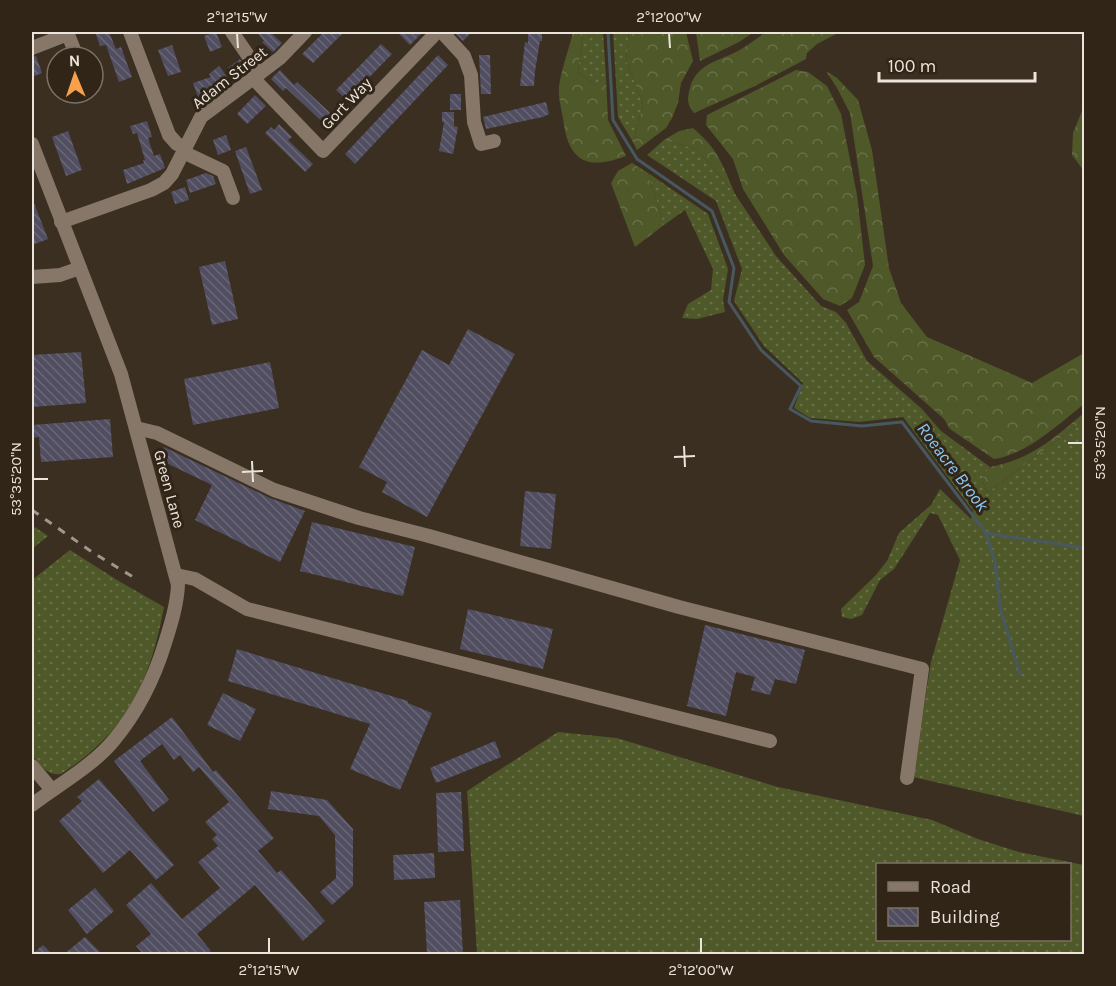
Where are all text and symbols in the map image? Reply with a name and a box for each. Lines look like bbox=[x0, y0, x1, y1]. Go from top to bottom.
text: 2°12'15"W bbox=[207, 8, 268, 26]
text: 2°12'00"W bbox=[636, 8, 702, 26]
street label: Adam Street bbox=[188, 42, 271, 113]
north arrow bbox=[45, 45, 105, 105]
scale bar bbox=[879, 45, 1035, 83]
text: N bbox=[68, 51, 81, 70]
text: 100 m bbox=[888, 55, 936, 77]
street label: Gort Way bbox=[317, 73, 376, 133]
text: 53°35'20"N bbox=[1091, 406, 1109, 480]
water label: Roeacre Brook bbox=[912, 418, 994, 517]
text: 53°35'20"N bbox=[7, 442, 25, 516]
street label: Green Lane bbox=[150, 448, 189, 530]
legend bbox=[876, 863, 1071, 941]
text: Road bbox=[930, 876, 971, 898]
text: Building bbox=[930, 906, 1000, 928]
text: 2°12'15"W bbox=[239, 961, 300, 979]
text: 2°12'00"W bbox=[668, 961, 734, 979]

